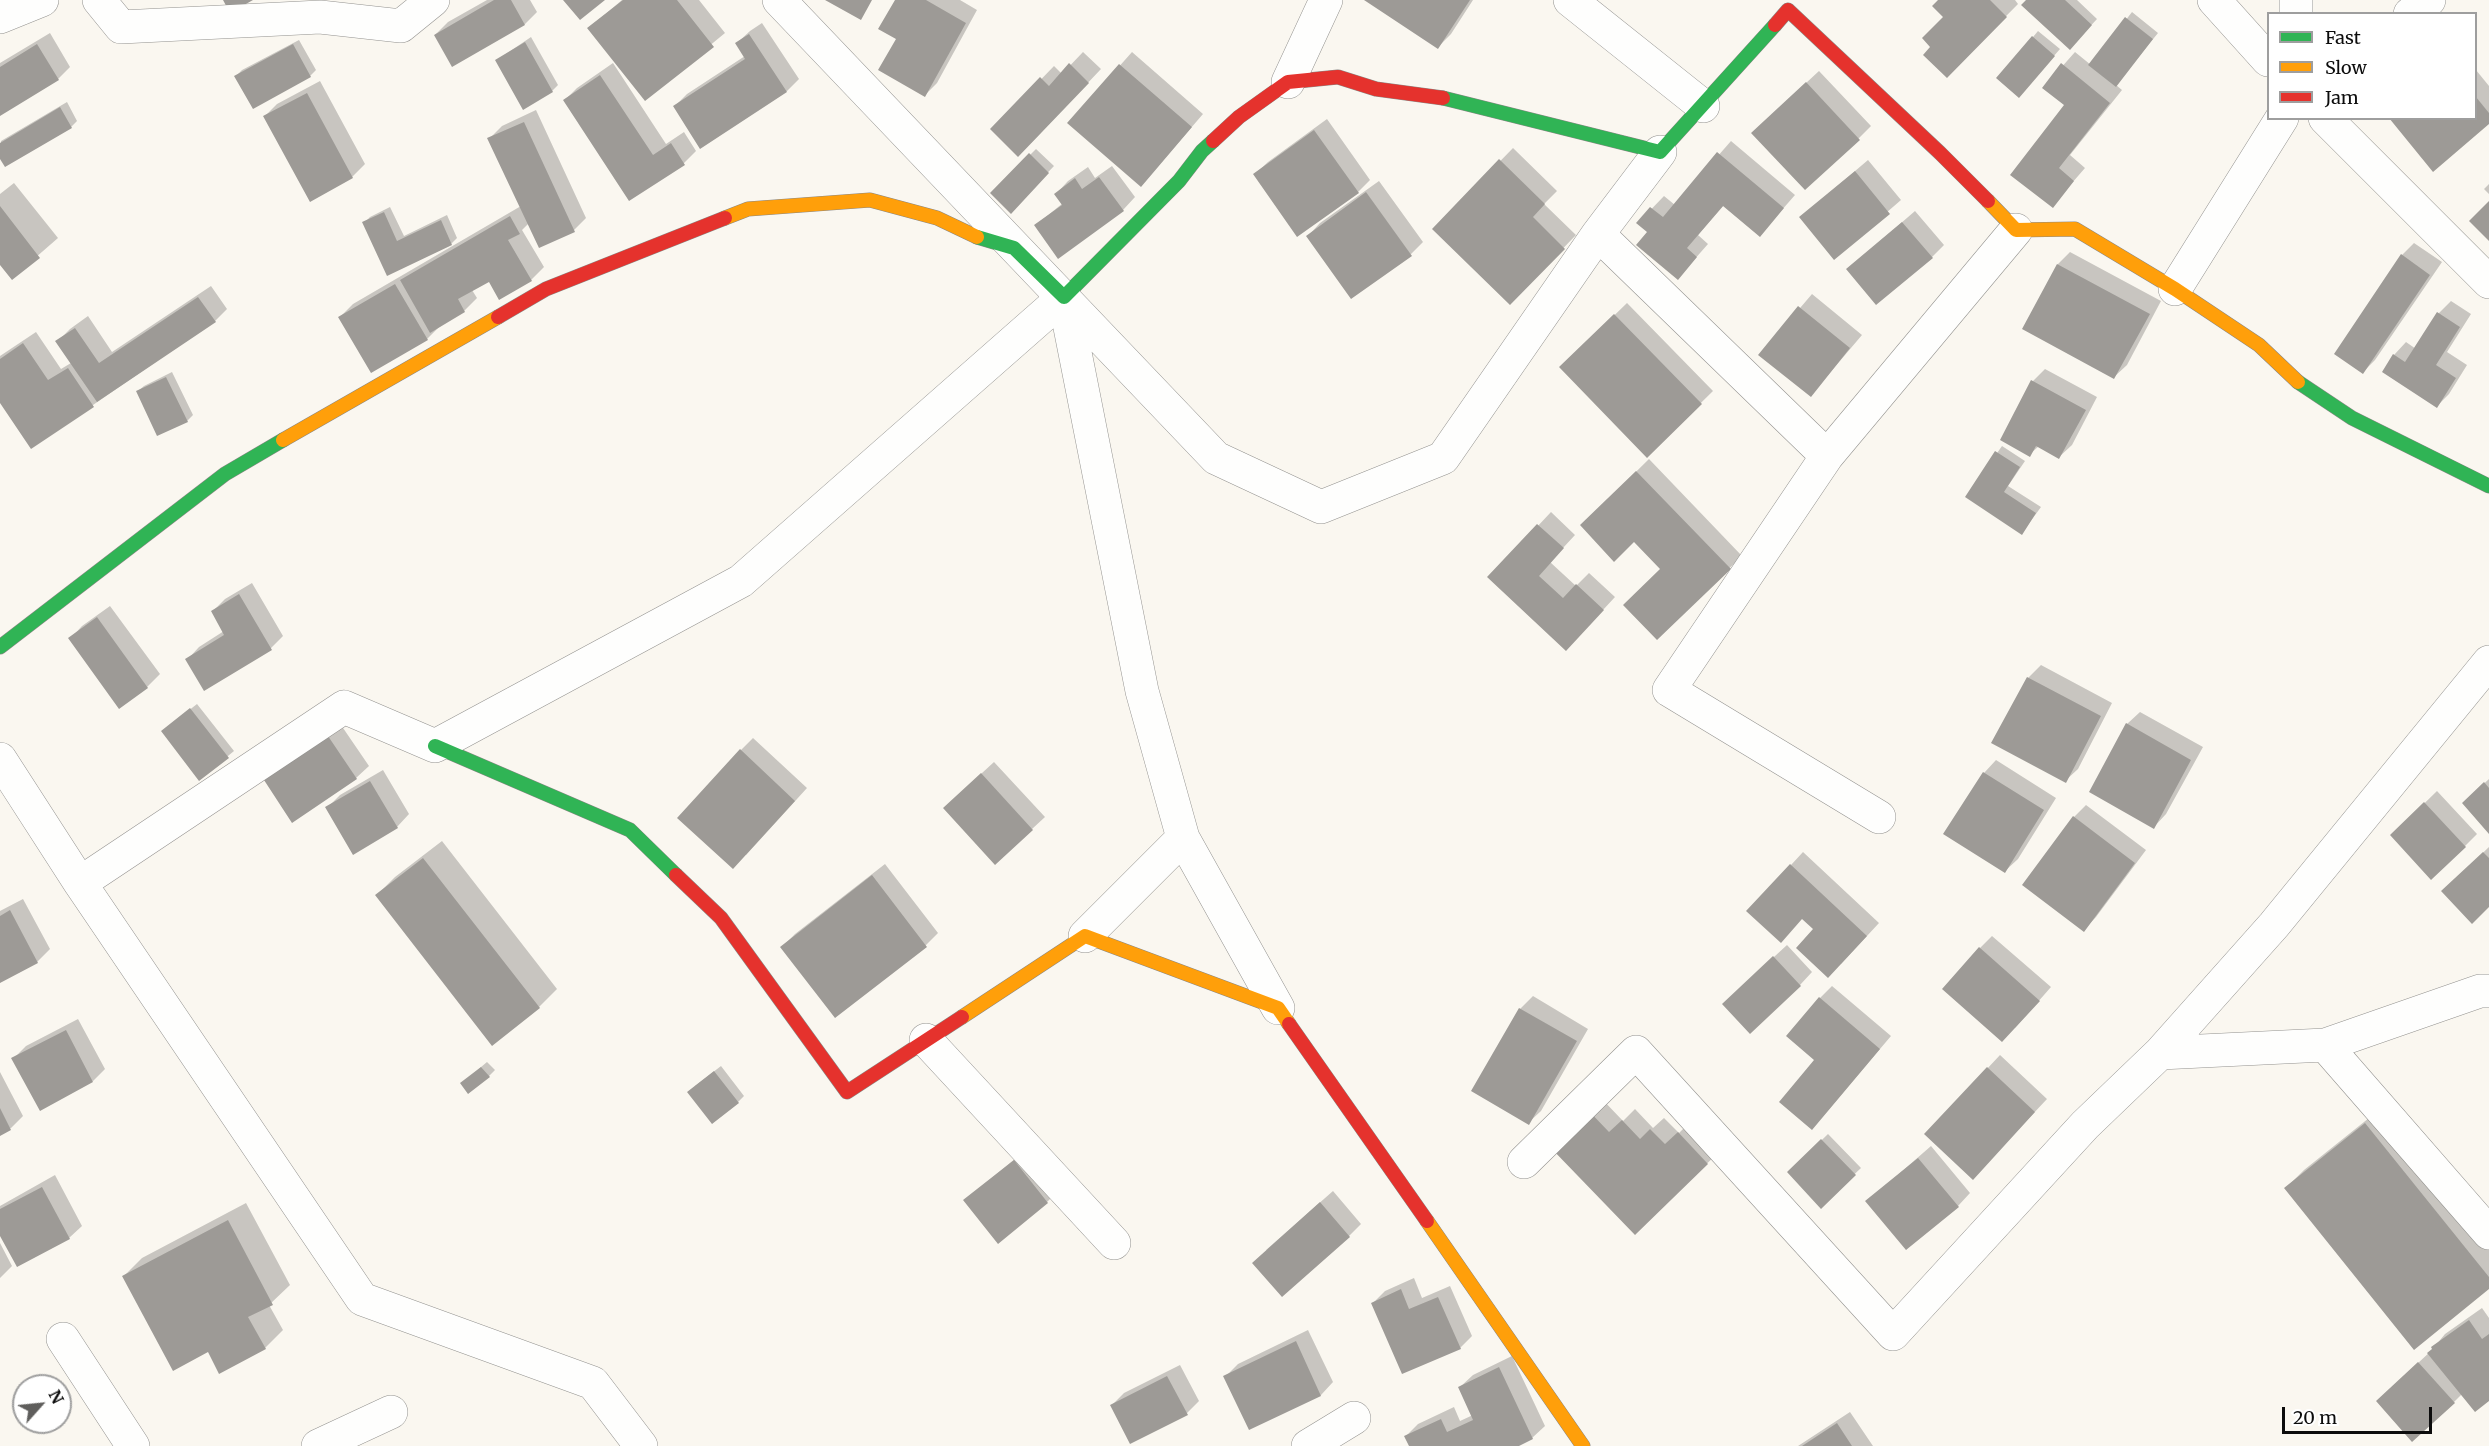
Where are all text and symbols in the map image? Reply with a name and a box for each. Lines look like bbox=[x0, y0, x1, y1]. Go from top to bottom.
legend bbox=[2267, 12, 2477, 120]
text: Fast bbox=[2325, 26, 2361, 49]
text: Slow bbox=[2325, 56, 2367, 79]
text: Jam bbox=[2325, 86, 2359, 109]
north arrow bbox=[12, 1374, 72, 1434]
text: N bbox=[44, 1387, 68, 1407]
scale bar bbox=[2285, 1395, 2435, 1433]
text: 20 m bbox=[2293, 1406, 2337, 1429]

